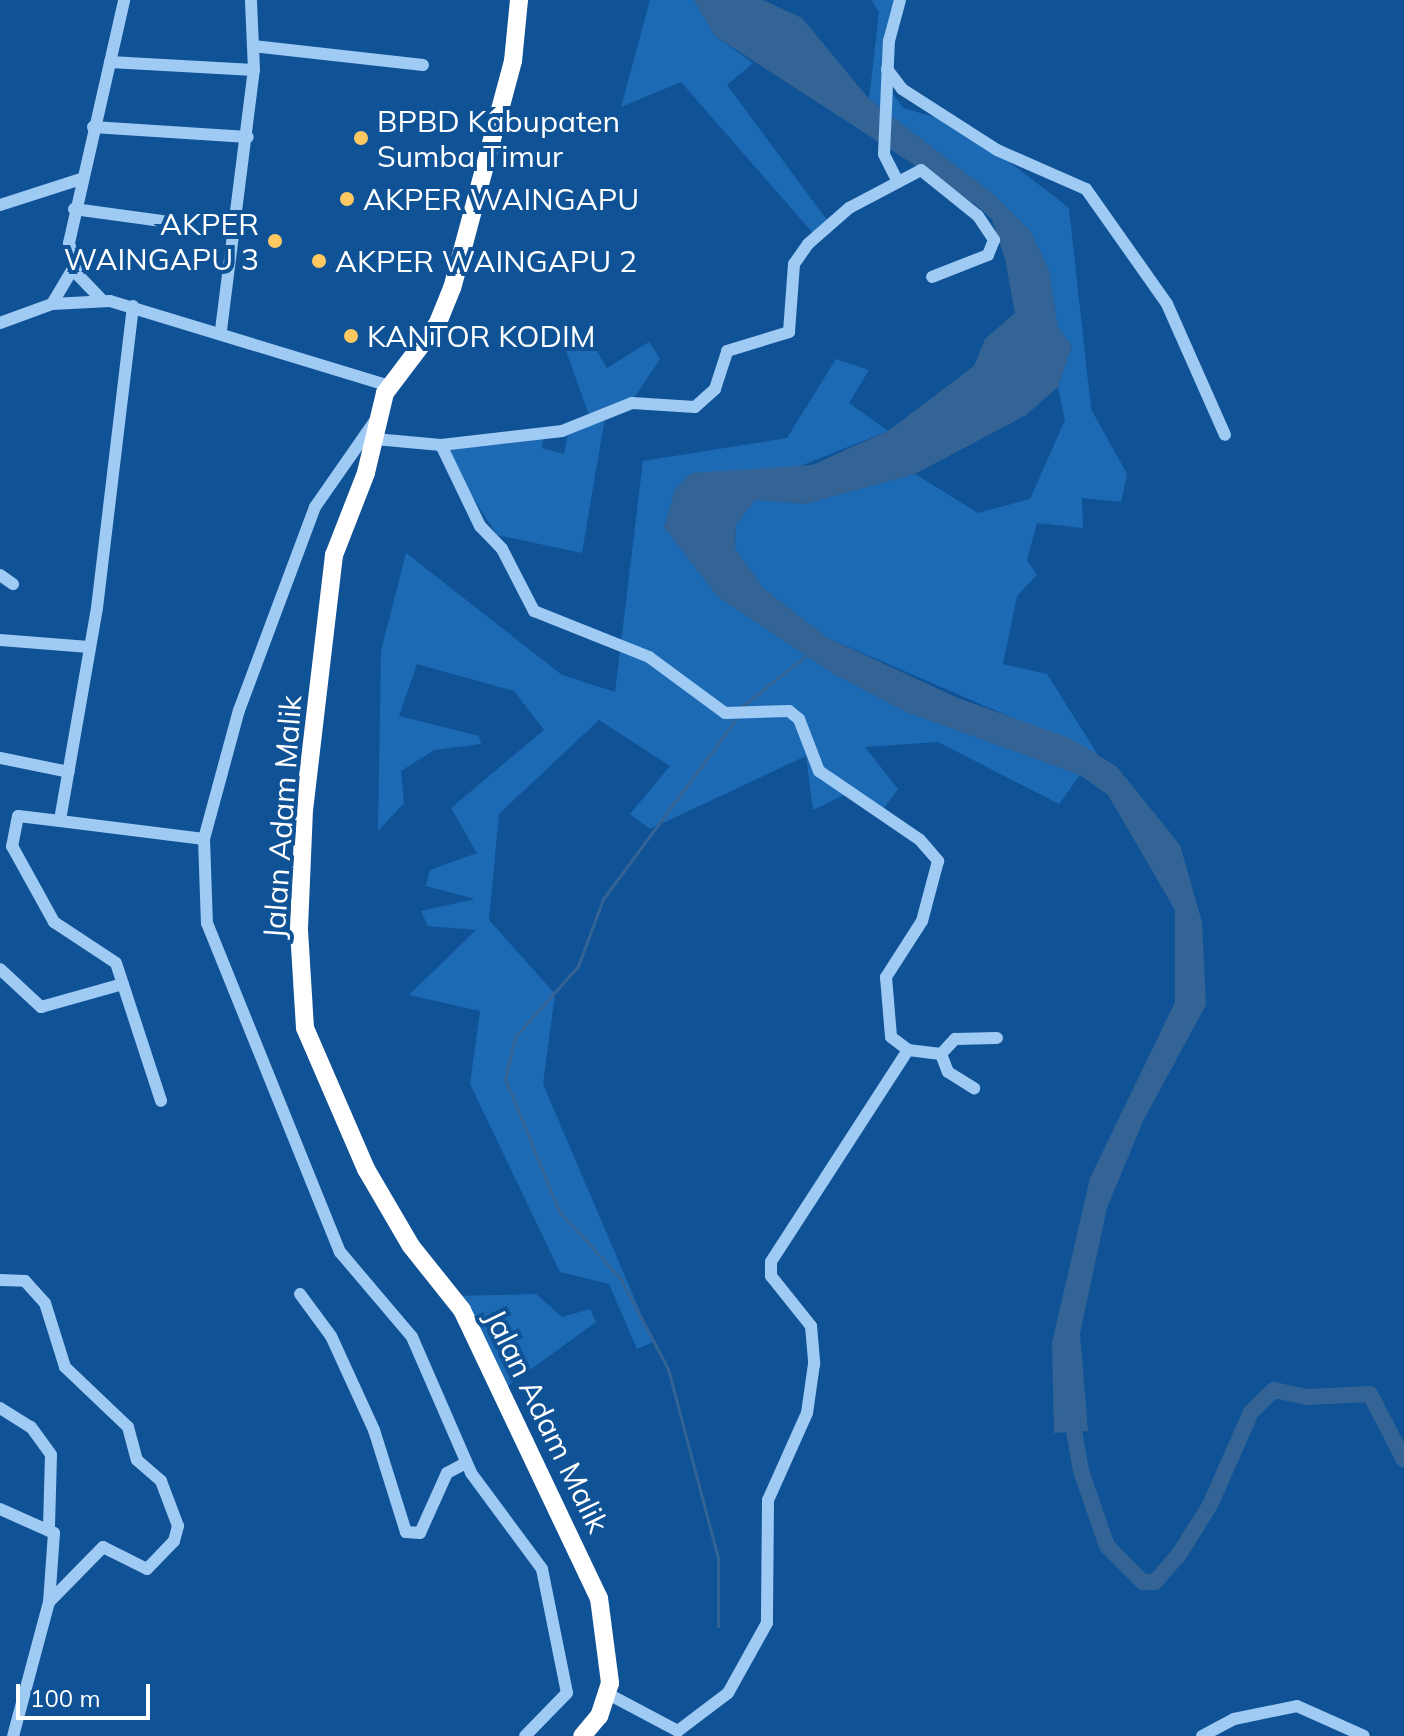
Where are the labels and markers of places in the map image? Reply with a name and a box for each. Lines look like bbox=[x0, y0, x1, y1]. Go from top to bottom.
place label: BPBD Kabupaten Sumba Timur bbox=[377, 103, 620, 174]
marker: BPBD Kabupaten Sumba Timur bbox=[352, 129, 370, 147]
place label: AKPER WAINGAPU bbox=[363, 181, 639, 217]
marker: AKPER WAINGAPU bbox=[338, 190, 356, 208]
place label: AKPER WAINGAPU 3 bbox=[64, 206, 259, 276]
marker: AKPER WAINGAPU 3 bbox=[266, 232, 284, 250]
place label: AKPER WAINGAPU 2 bbox=[335, 243, 637, 279]
marker: AKPER WAINGAPU 2 bbox=[310, 252, 328, 270]
place label: KANTOR KODIM bbox=[367, 318, 595, 354]
marker: KANTOR KODIM bbox=[342, 327, 360, 345]

